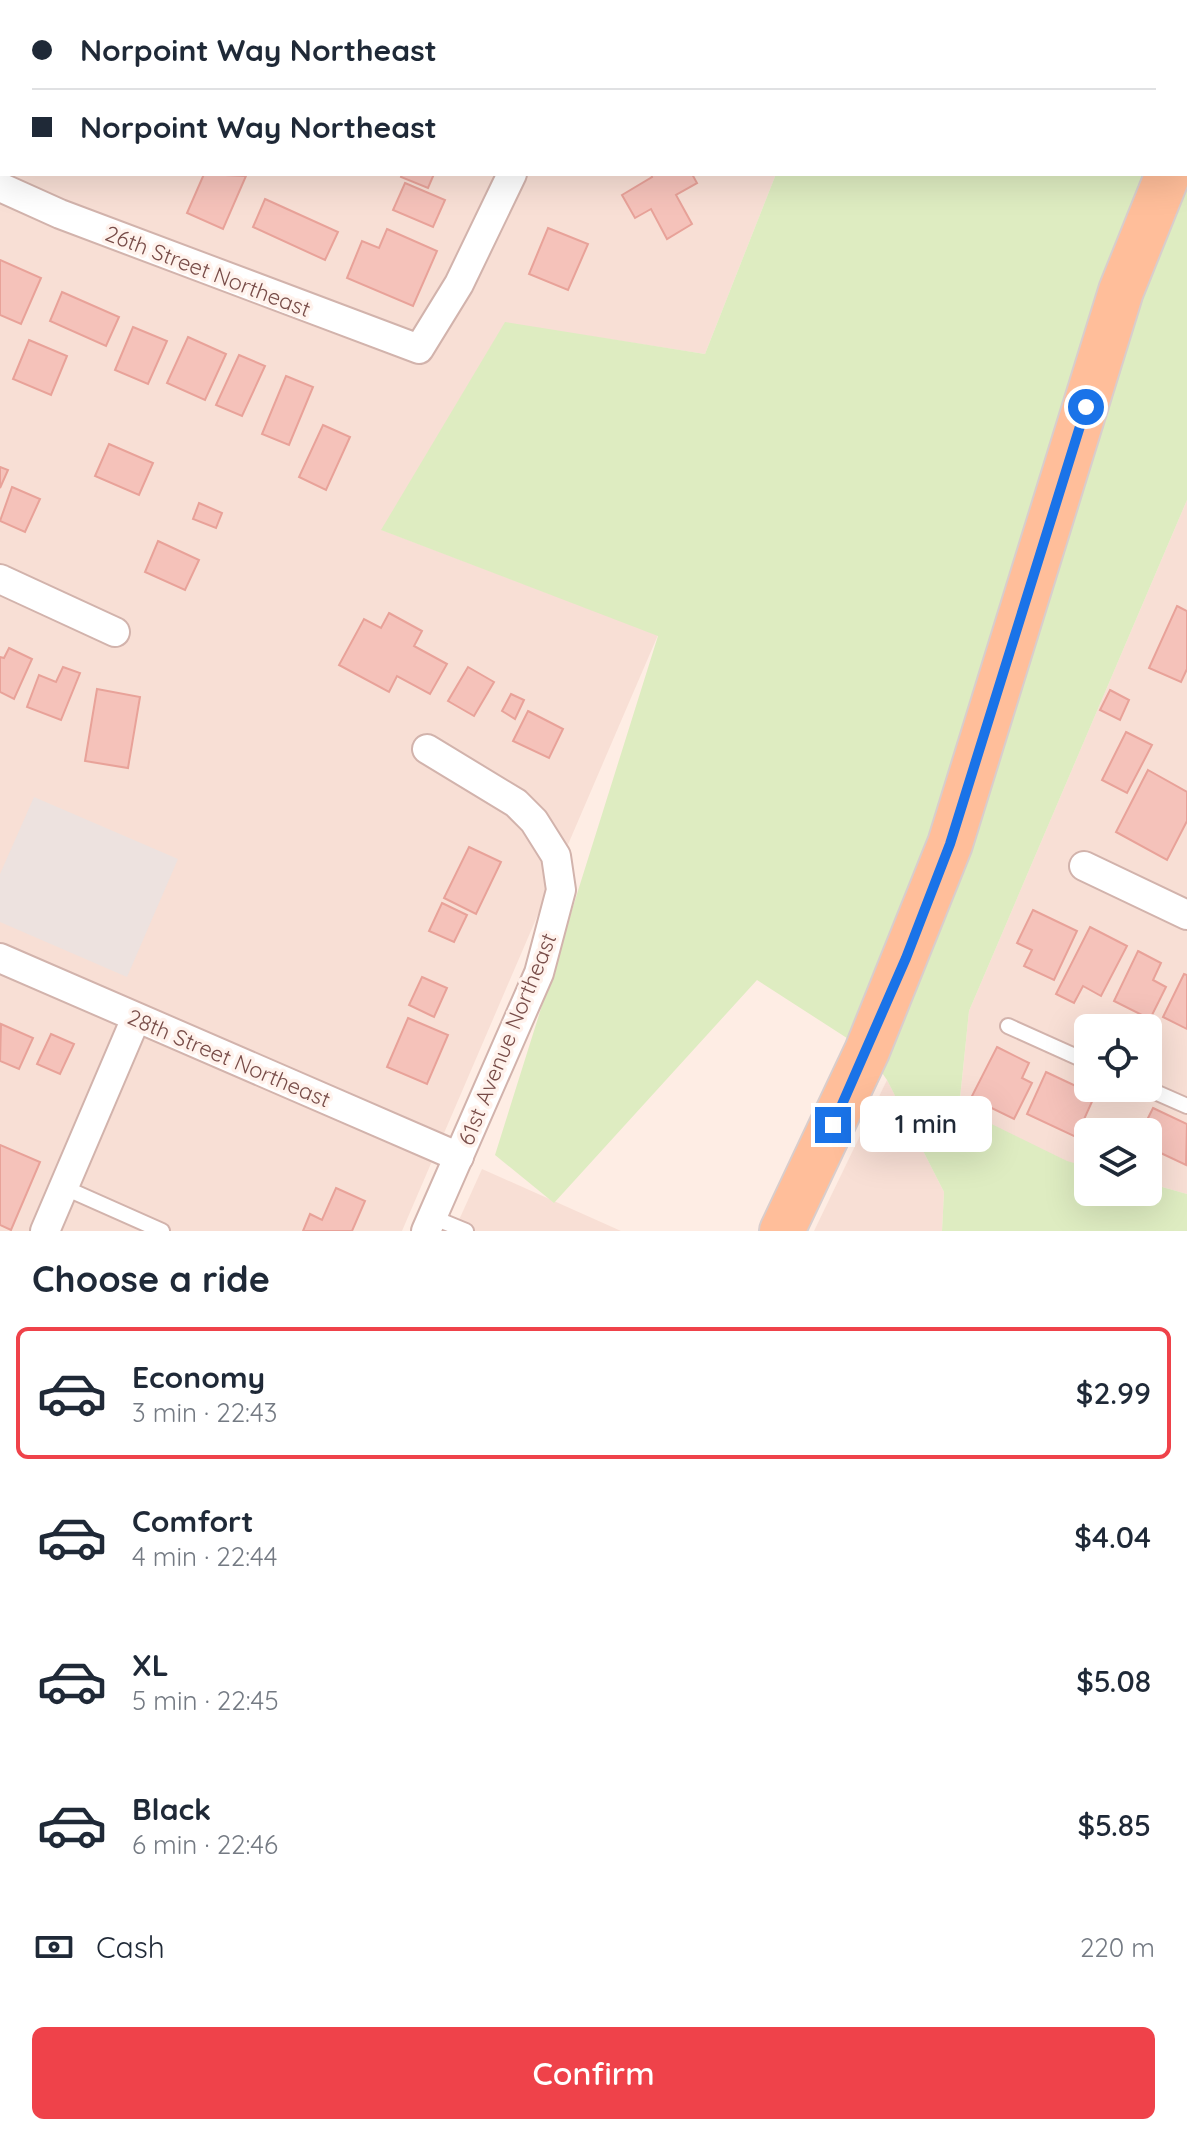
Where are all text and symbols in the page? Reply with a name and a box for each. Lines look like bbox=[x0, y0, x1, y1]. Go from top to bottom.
text: Norpoint Way Northeast bbox=[80, 31, 437, 69]
text: Norpoint Way Northeast bbox=[80, 108, 437, 146]
street label: 26th Street Northeast bbox=[101, 219, 315, 323]
route start bbox=[1068, 389, 1104, 425]
street label: 61st Avenue Northeast bbox=[452, 929, 562, 1149]
street label: 28th Street Northeast bbox=[123, 1003, 335, 1113]
map controls bbox=[1074, 1014, 1162, 1206]
button: locate bbox=[1074, 1014, 1162, 1102]
callout: 1 min bbox=[861, 1097, 993, 1153]
route end bbox=[815, 1107, 851, 1143]
text: 1 min bbox=[895, 1107, 957, 1140]
button: layers bbox=[1074, 1118, 1162, 1206]
text: Choose a ride bbox=[32, 1256, 270, 1301]
icon: car bbox=[36, 1357, 108, 1429]
text: Economy bbox=[132, 1358, 265, 1396]
text: $2.99 bbox=[1076, 1374, 1151, 1412]
text: 3 min · 22:43 bbox=[132, 1396, 277, 1429]
icon: car bbox=[36, 1501, 108, 1573]
text: Comfort bbox=[132, 1502, 253, 1540]
text: $4.04 bbox=[1074, 1518, 1151, 1556]
text: 4 min · 22:44 bbox=[132, 1540, 277, 1573]
icon: car bbox=[36, 1645, 108, 1717]
text: XL bbox=[132, 1646, 169, 1684]
text: $5.08 bbox=[1076, 1662, 1151, 1700]
text: 5 min · 22:45 bbox=[132, 1684, 279, 1717]
icon: car bbox=[36, 1789, 108, 1861]
text: Black bbox=[132, 1790, 211, 1828]
text: $5.85 bbox=[1077, 1806, 1151, 1844]
text: 6 min · 22:46 bbox=[132, 1828, 278, 1861]
icon: cash bbox=[32, 1925, 76, 1969]
text: Cash bbox=[96, 1928, 165, 1966]
text: 220 m bbox=[1080, 1931, 1155, 1964]
button: Confirm bbox=[32, 2027, 1155, 2119]

